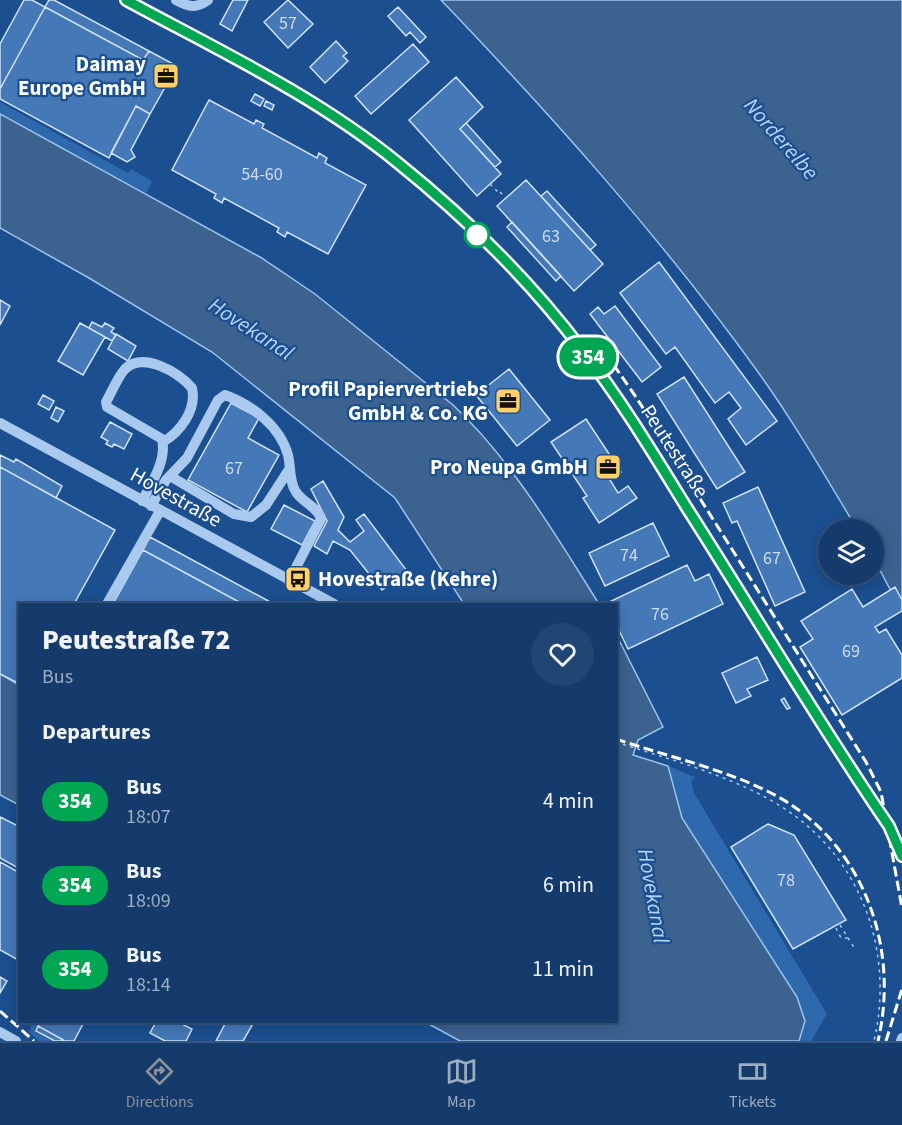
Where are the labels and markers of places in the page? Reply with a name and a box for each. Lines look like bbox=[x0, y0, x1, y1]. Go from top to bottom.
place label: Daimay Europe GmbH bbox=[18, 49, 146, 103]
office icon: Daimay Europe GmbH bbox=[151, 61, 181, 91]
unlabelled marker bbox=[464, 222, 490, 248]
place label: Profil Papiervertriebs GmbH & Co. KG bbox=[288, 374, 488, 428]
office icon: Profil Papiervertriebs GmbH & Co. KG bbox=[493, 386, 523, 416]
place label: Pro Neupa GmbH bbox=[430, 452, 588, 482]
office icon: Pro Neupa GmbH bbox=[593, 452, 623, 482]
bus stop icon: Hovestraße (Kehre) bbox=[283, 564, 313, 594]
place label: Hovestraße (Kehre) bbox=[318, 564, 498, 594]

